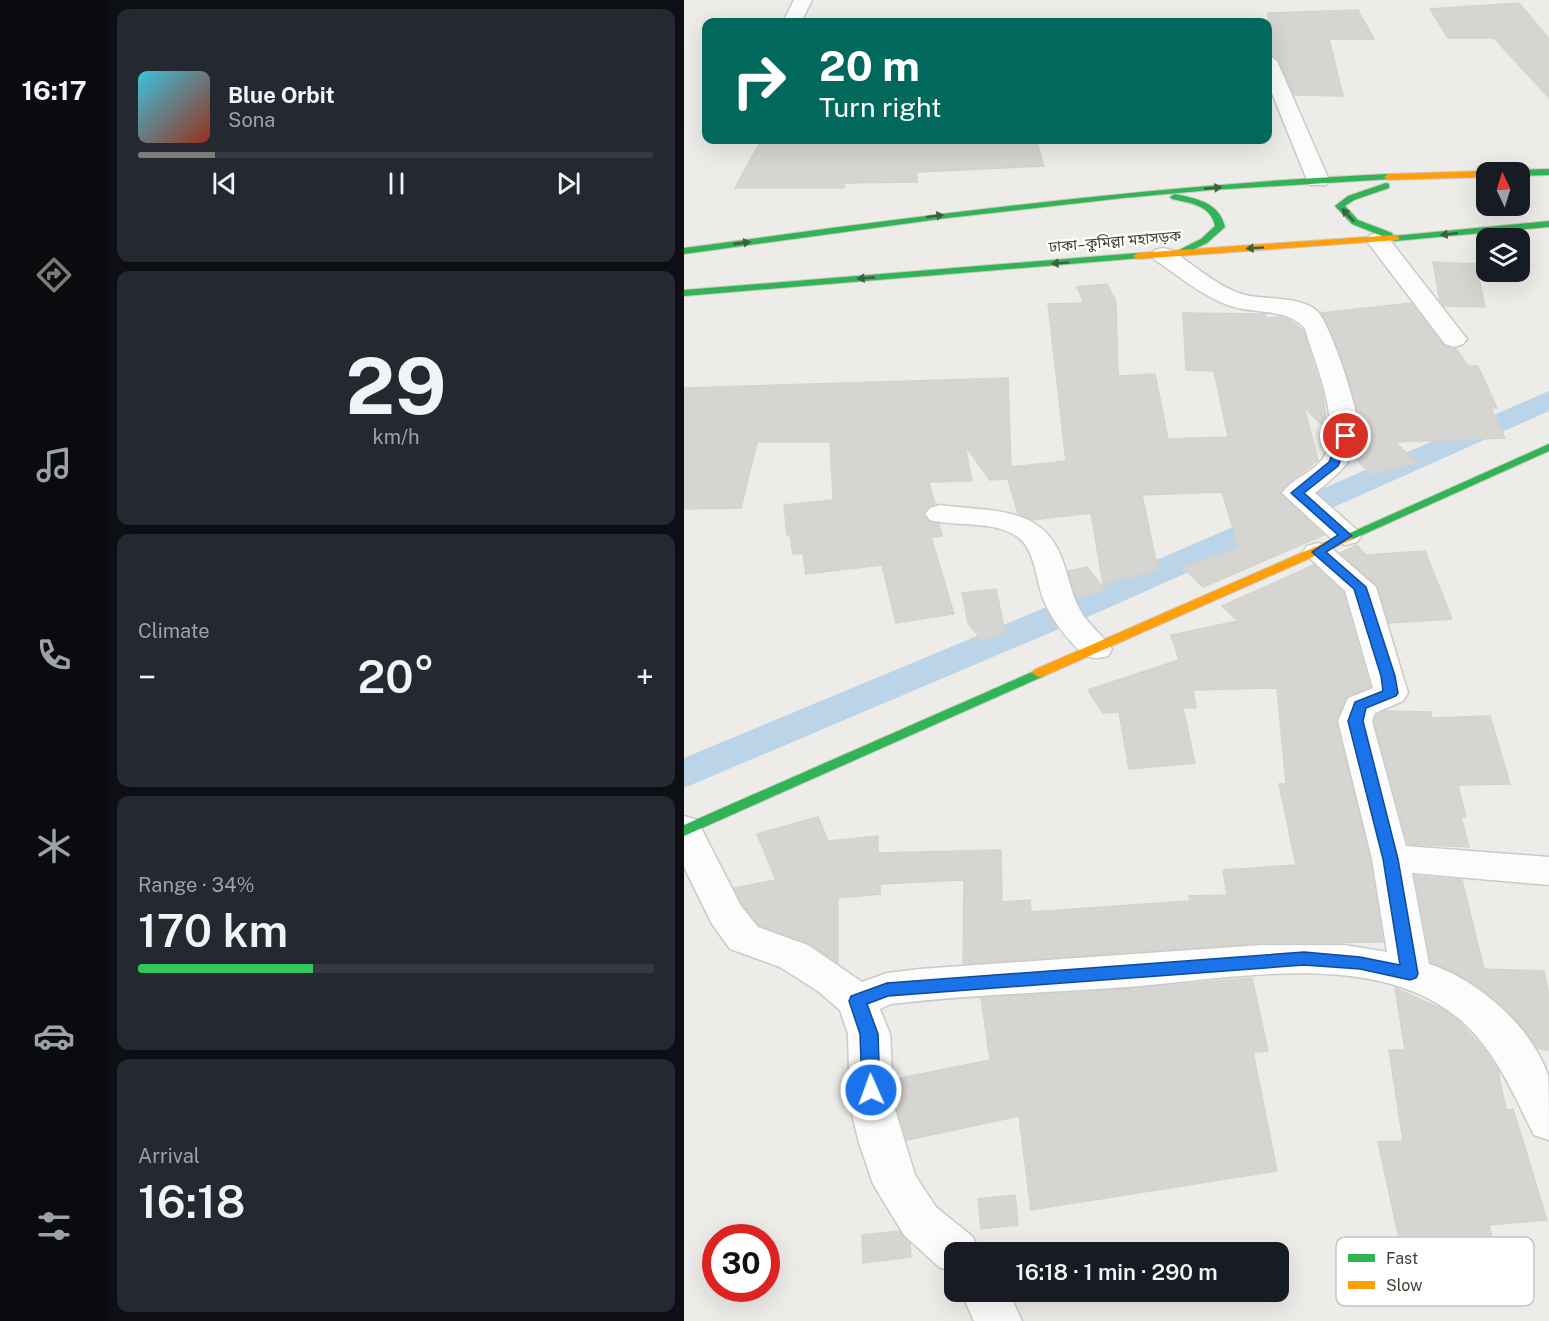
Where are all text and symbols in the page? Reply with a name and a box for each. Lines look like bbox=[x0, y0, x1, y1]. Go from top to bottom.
text: 20 m bbox=[819, 41, 920, 90]
icon: right bbox=[720, 42, 798, 120]
text: 16:17 bbox=[21, 74, 87, 106]
text: Blue Orbit bbox=[228, 82, 335, 108]
text: Turn right bbox=[819, 91, 942, 123]
text: Sona bbox=[228, 108, 275, 132]
north arrow bbox=[1476, 162, 1530, 216]
map controls bbox=[1476, 162, 1530, 282]
icon: previous bbox=[208, 167, 241, 200]
icon: pause bbox=[380, 167, 413, 200]
icon: next bbox=[552, 167, 585, 200]
one-way arrow bbox=[1203, 183, 1222, 193]
one-way arrow bbox=[1341, 207, 1355, 222]
one-way arrow bbox=[926, 212, 945, 221]
street label: ঢাকা–কুমিল্লা মহাসড়ক bbox=[1047, 227, 1183, 256]
button: layers bbox=[1476, 228, 1530, 282]
one-way arrow bbox=[1439, 229, 1458, 239]
one-way arrow bbox=[733, 239, 752, 248]
one-way arrow bbox=[1245, 243, 1264, 252]
icon: directions bbox=[33, 254, 75, 296]
one-way arrow bbox=[1051, 258, 1070, 267]
one-way arrow bbox=[856, 273, 875, 283]
text: 29 bbox=[346, 340, 446, 432]
pin bbox=[1320, 410, 1371, 461]
icon: arrive bbox=[1329, 419, 1362, 452]
text: km/h bbox=[372, 425, 420, 449]
icon: music bbox=[33, 444, 75, 486]
text: Climate bbox=[138, 619, 210, 643]
icon: phone bbox=[33, 634, 75, 676]
text: 20° bbox=[357, 650, 435, 703]
text: − bbox=[138, 658, 156, 696]
text: + bbox=[636, 658, 654, 696]
icon: climate bbox=[33, 825, 75, 867]
text: Range · 34% bbox=[138, 873, 255, 897]
text: 170 km bbox=[138, 904, 288, 957]
icon: car bbox=[33, 1015, 75, 1057]
position arrow bbox=[839, 1058, 903, 1122]
text: Arrival bbox=[138, 1144, 200, 1168]
text: 16:18 bbox=[138, 1175, 246, 1228]
icon: filters bbox=[33, 1205, 75, 1247]
speed limit sign: 30 bbox=[702, 1224, 780, 1302]
legend bbox=[1336, 1237, 1534, 1306]
text: Fast bbox=[1386, 1249, 1418, 1268]
text: 16:18 · 1 min · 290 m bbox=[1015, 1259, 1218, 1285]
text: Slow bbox=[1386, 1276, 1423, 1295]

